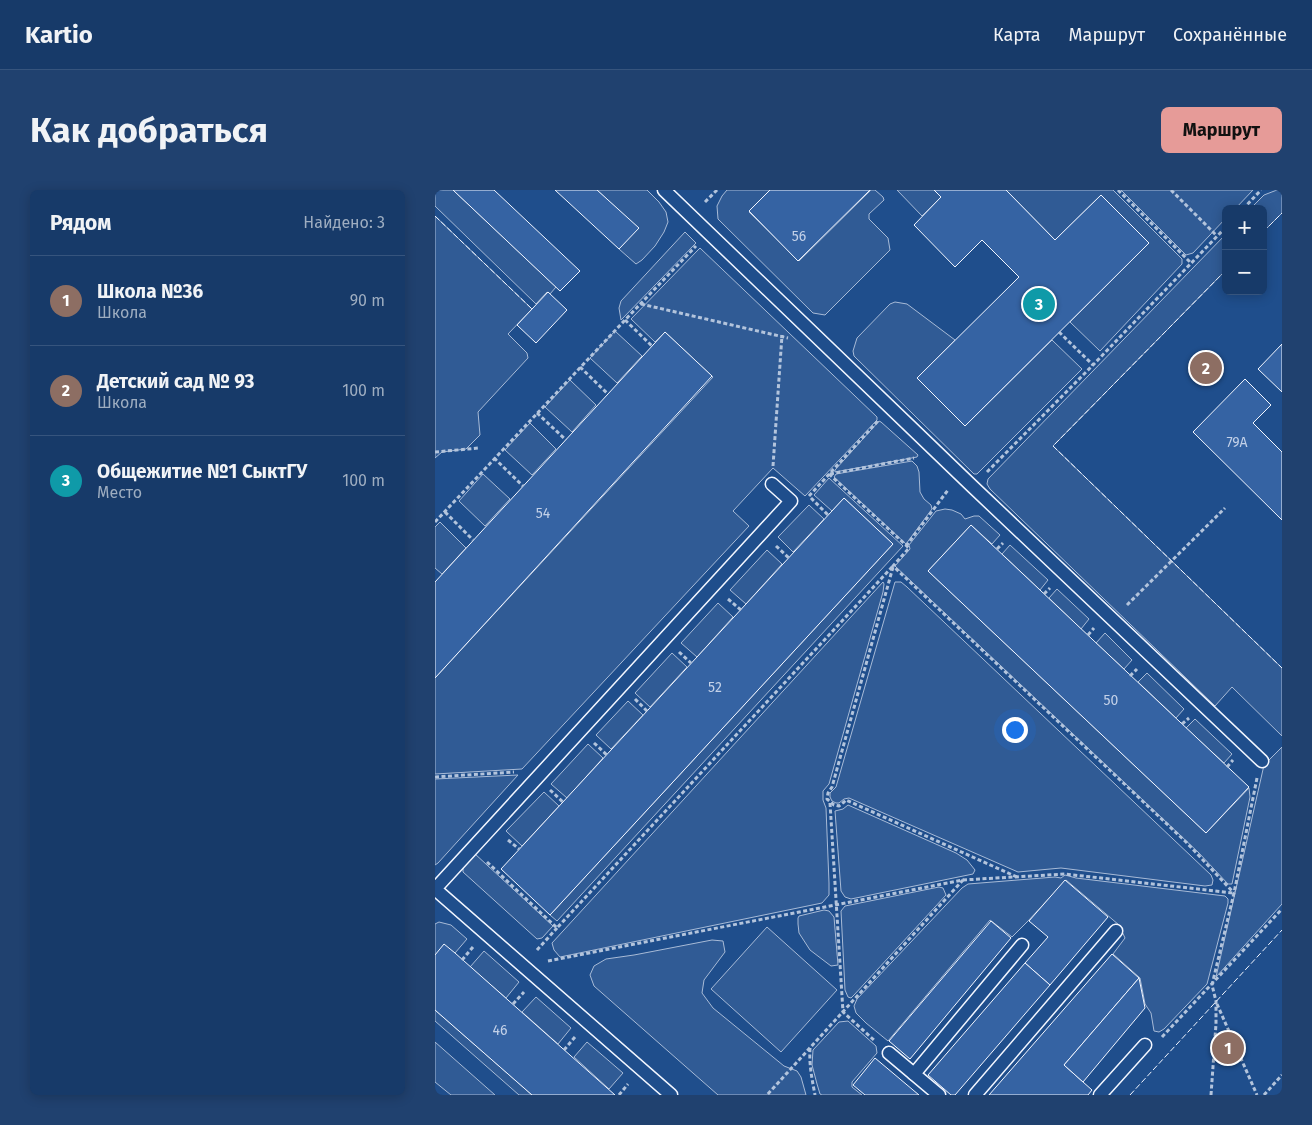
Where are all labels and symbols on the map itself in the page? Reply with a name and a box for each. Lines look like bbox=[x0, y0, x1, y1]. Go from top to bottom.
house number: 56 bbox=[792, 228, 806, 245]
pin: 3 bbox=[1023, 285, 1055, 323]
pin: 2 bbox=[1190, 349, 1222, 387]
house number: 79А bbox=[1226, 434, 1248, 451]
house number: 54 bbox=[536, 505, 551, 522]
house number: 52 bbox=[708, 679, 722, 696]
house number: 50 bbox=[1104, 692, 1119, 709]
your location bbox=[1002, 717, 1028, 743]
house number: 46 bbox=[493, 1022, 507, 1039]
pin: 1 bbox=[1212, 1029, 1244, 1067]

